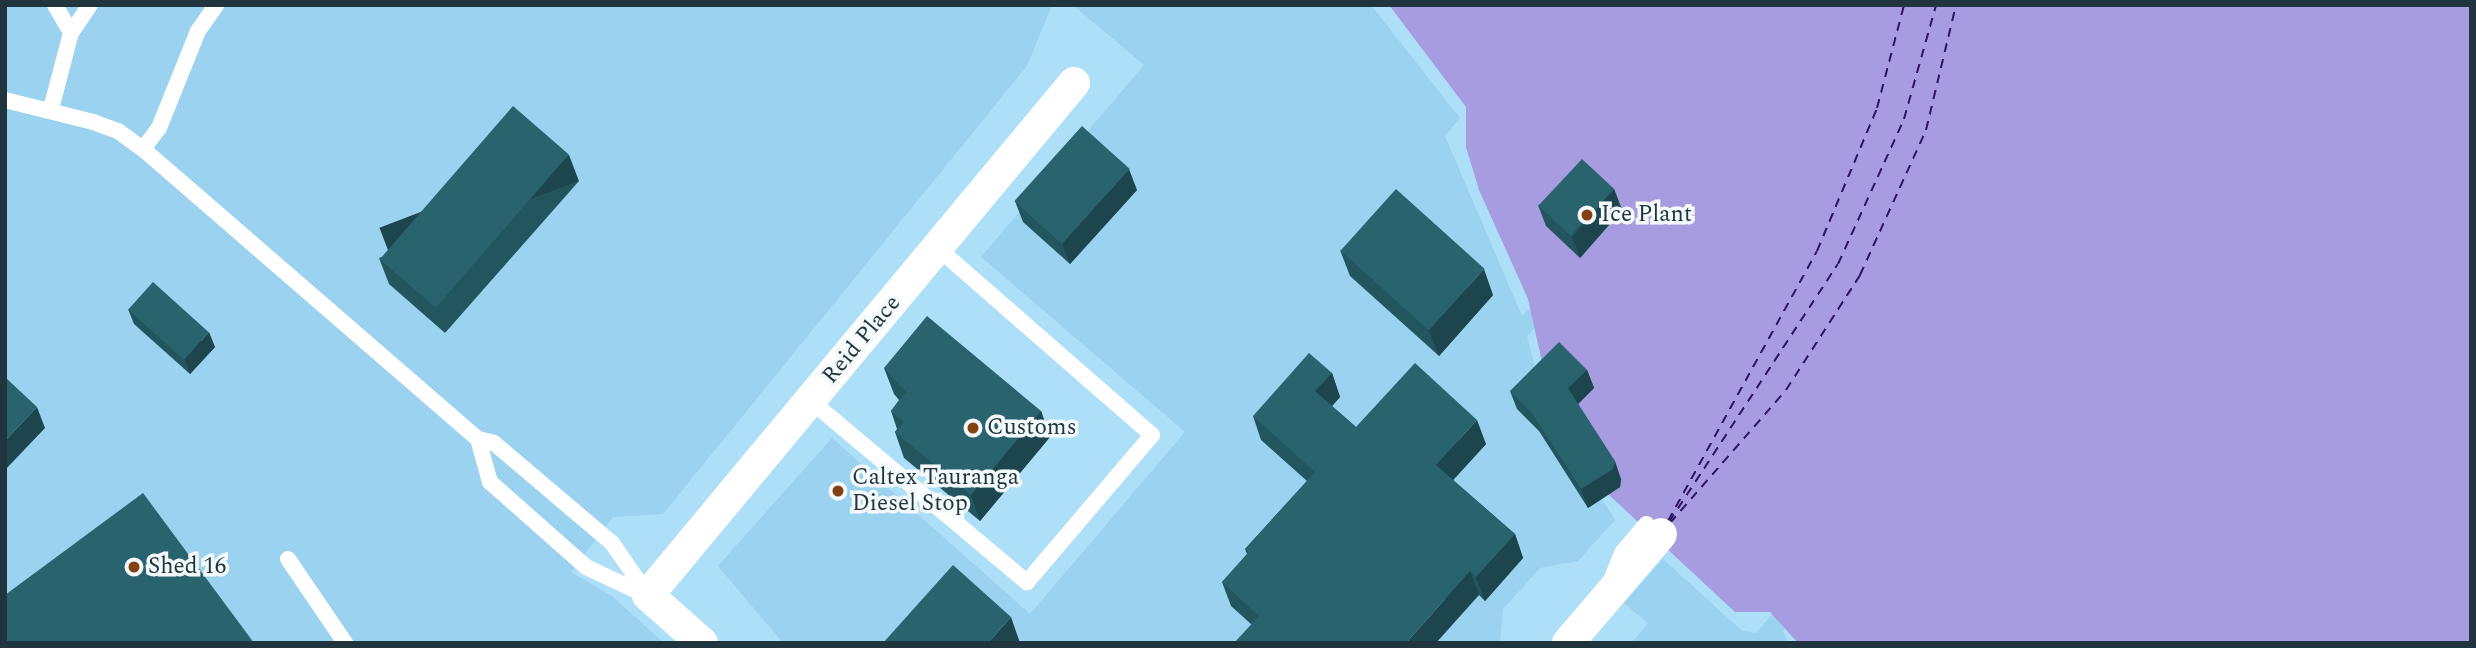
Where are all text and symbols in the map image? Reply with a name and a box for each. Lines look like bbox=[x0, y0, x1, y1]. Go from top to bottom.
place label: Ice Plant bbox=[1601, 201, 1692, 229]
marker: Ice Plant bbox=[1579, 207, 1595, 223]
street label: Reid Place bbox=[817, 290, 907, 390]
place label: Customs bbox=[987, 414, 1077, 442]
marker: Customs bbox=[965, 420, 981, 436]
place label: Caltex Tauranga Diesel Stop bbox=[852, 464, 1019, 518]
marker: Caltex Tauranga Diesel Stop bbox=[830, 483, 846, 499]
place label: Shed 16 bbox=[148, 553, 226, 581]
marker: Shed 16 bbox=[126, 559, 142, 575]

